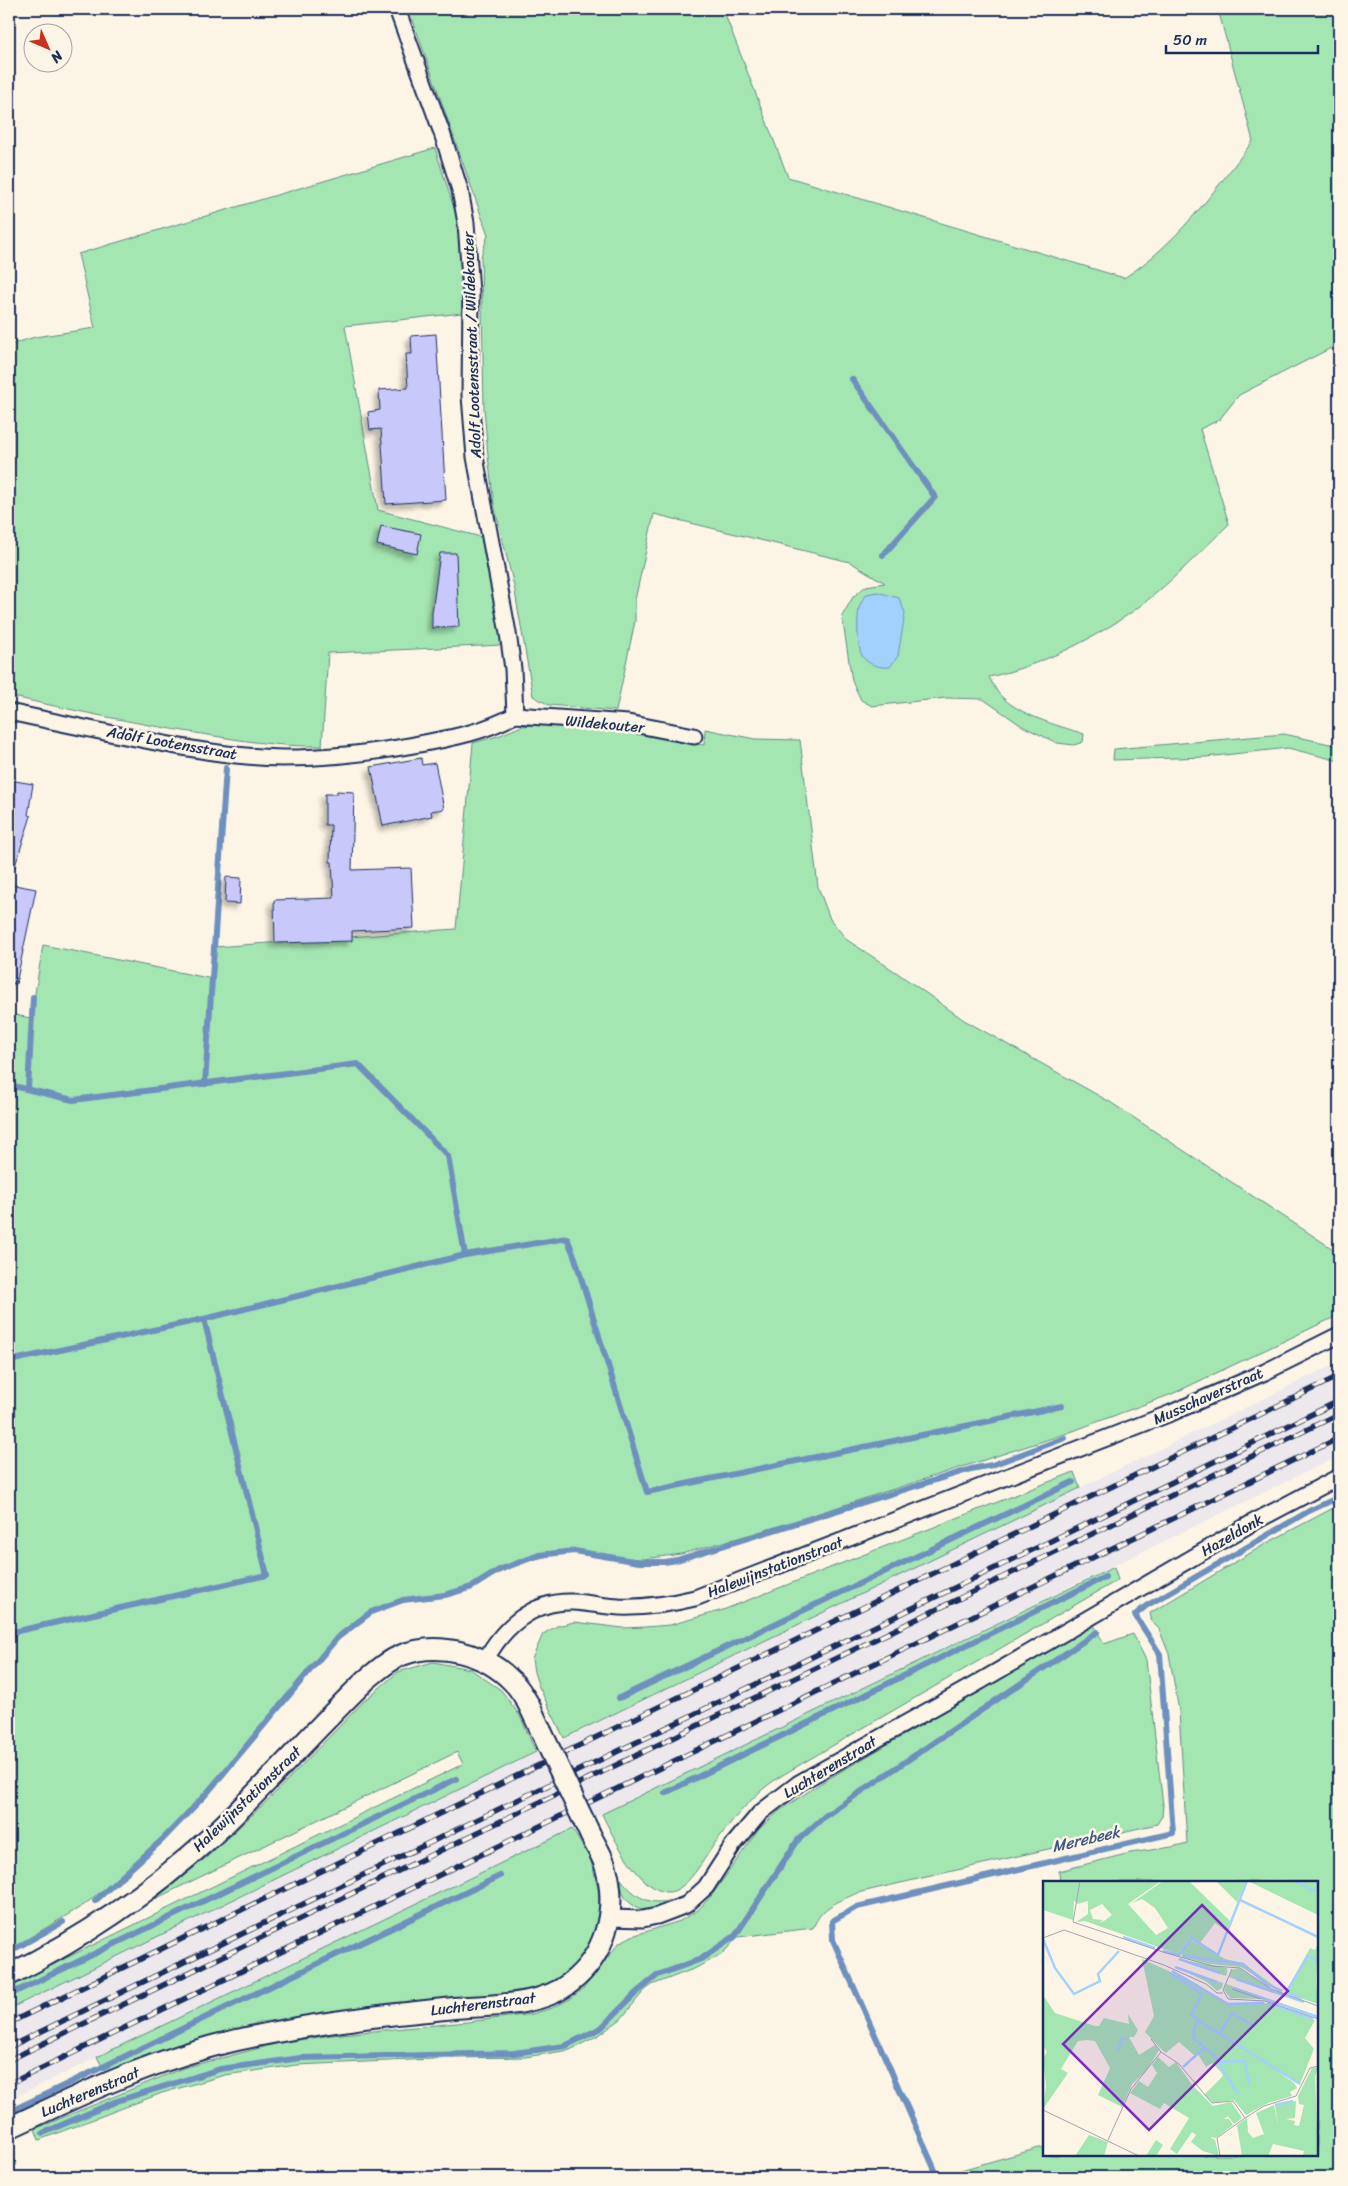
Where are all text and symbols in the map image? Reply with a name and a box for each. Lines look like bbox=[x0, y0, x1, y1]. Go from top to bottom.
north arrow bbox=[22, 22, 72, 72]
scale bar bbox=[1166, 22, 1318, 54]
text: 50 m bbox=[1173, 27, 1208, 53]
text: N bbox=[44, 44, 70, 69]
street label: Adolf Lootensstraat / Wildekouter bbox=[455, 231, 489, 460]
street label: Wildekouter bbox=[564, 708, 647, 740]
street label: Adolf Lootensstraat bbox=[104, 719, 240, 767]
street label: Musschaverstraat bbox=[1149, 1360, 1268, 1432]
street label: Hazeldonk bbox=[1196, 1507, 1268, 1563]
street label: Halewijnstationstraat bbox=[703, 1529, 848, 1605]
street label: Luchterenstraat bbox=[778, 1728, 883, 1805]
street label: Halewijnstationstraat bbox=[186, 1739, 308, 1858]
water label: Merebeek bbox=[1049, 1817, 1124, 1861]
inset map bbox=[1043, 1881, 1318, 2156]
street label: Luchterenstraat bbox=[429, 1985, 538, 2023]
street label: Luchterenstraat bbox=[36, 2059, 145, 2125]

